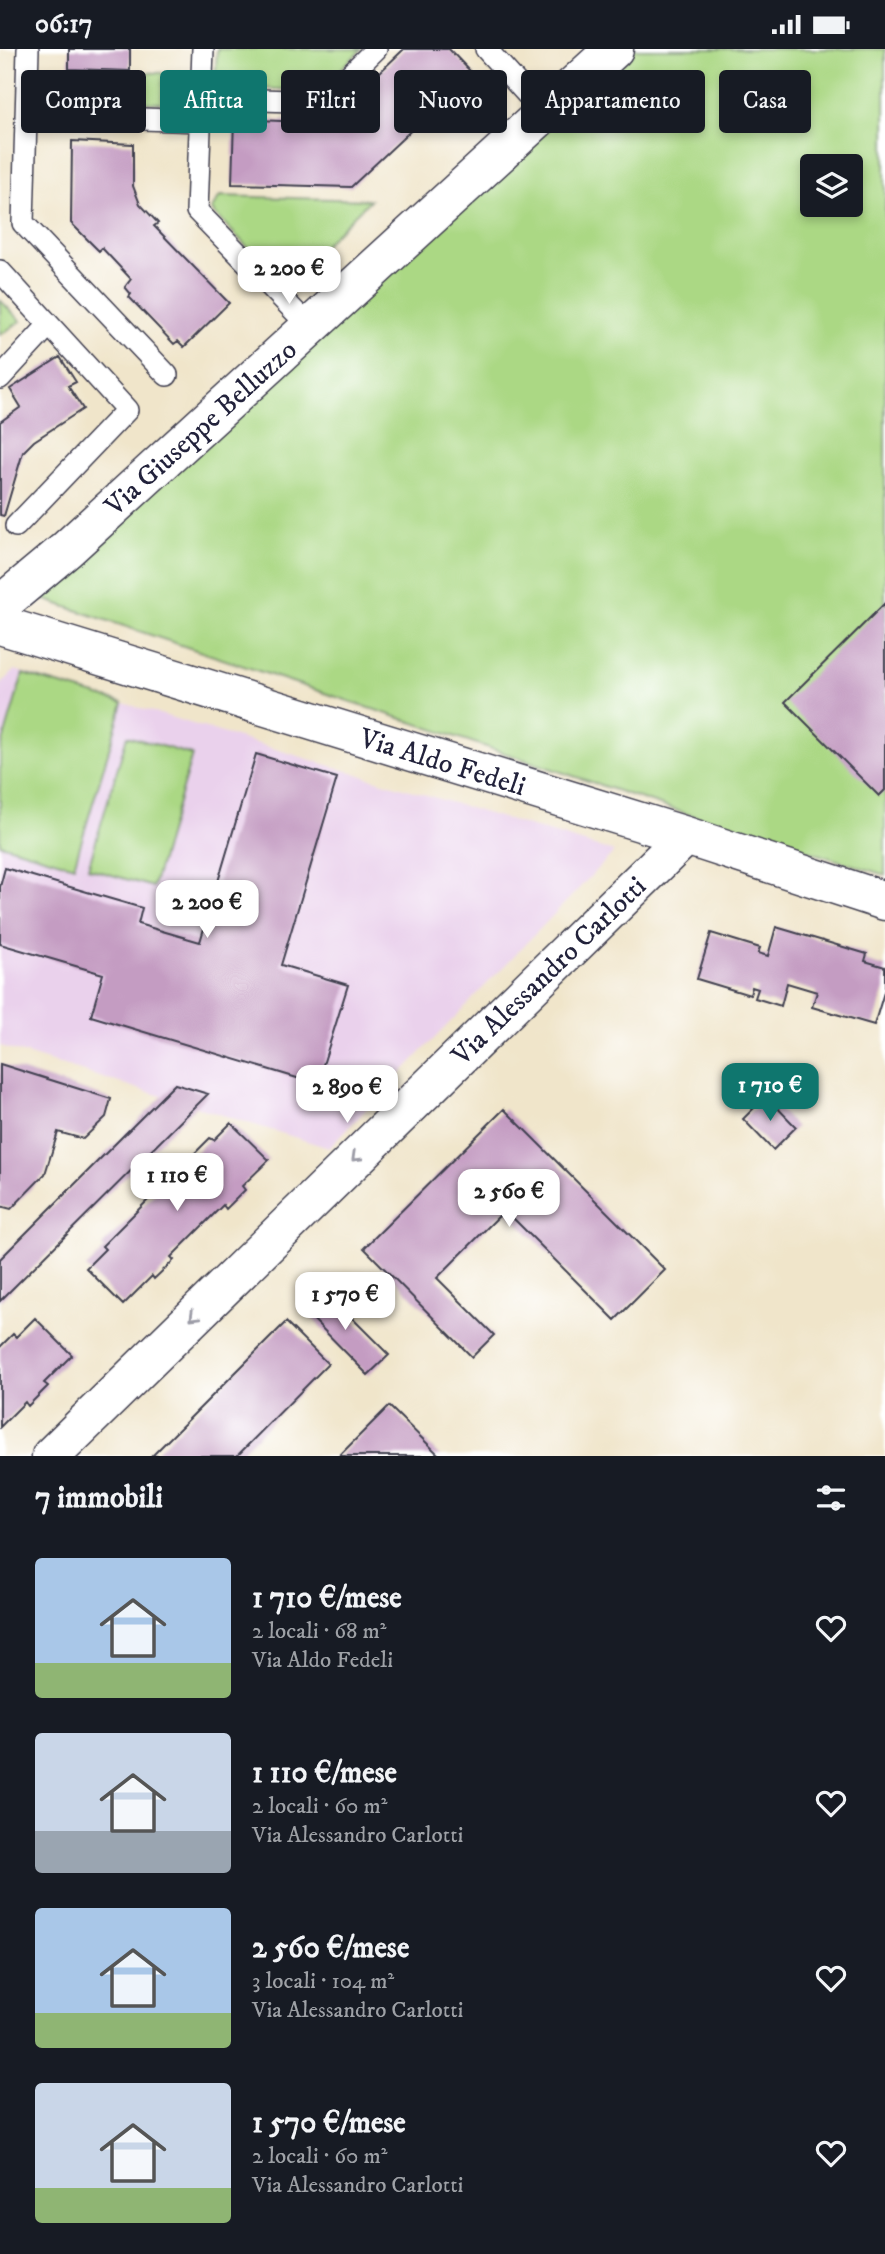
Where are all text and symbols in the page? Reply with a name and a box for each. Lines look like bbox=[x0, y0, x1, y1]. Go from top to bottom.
text: 06:17 bbox=[35, 8, 93, 41]
chip: Compra bbox=[21, 70, 146, 133]
chip: Affitta bbox=[160, 70, 267, 133]
chip: Filtri bbox=[281, 70, 380, 133]
chip: Nuovo bbox=[394, 70, 507, 133]
chip: Appartamento bbox=[521, 70, 705, 133]
chip: Casa bbox=[719, 70, 811, 133]
map controls bbox=[800, 154, 863, 217]
button: layers bbox=[800, 154, 863, 217]
pin: 2 200 € bbox=[224, 247, 354, 306]
text: 2 200 € bbox=[254, 254, 324, 283]
street label: Via Giuseppe Belluzzo bbox=[97, 332, 304, 524]
street label: Via Aldo Fedeli bbox=[354, 720, 530, 804]
street label: Via Alessandro Carlotti bbox=[444, 869, 654, 1074]
pin: 2 200 € bbox=[142, 881, 272, 940]
text: 2 200 € bbox=[172, 888, 242, 917]
pin: 1 710 € bbox=[705, 1063, 835, 1123]
pin: 2 890 € bbox=[282, 1065, 412, 1125]
text: 1 710 € bbox=[738, 1071, 802, 1100]
text: 2 890 € bbox=[312, 1073, 382, 1102]
one-way arrow bbox=[352, 1149, 365, 1162]
pin: 1 110 € bbox=[112, 1153, 242, 1213]
text: 1 110 € bbox=[147, 1161, 207, 1190]
pin: 2 560 € bbox=[444, 1169, 574, 1229]
text: 2 560 € bbox=[474, 1177, 544, 1206]
pin: 1 570 € bbox=[280, 1273, 410, 1332]
text: 1 570 € bbox=[311, 1280, 379, 1309]
one-way arrow bbox=[189, 1308, 202, 1321]
icon: filters bbox=[812, 1479, 850, 1517]
text: 7 immobili bbox=[35, 1480, 163, 1517]
text: 1 710 €/mese bbox=[252, 1580, 402, 1617]
icon: home bbox=[91, 1586, 175, 1670]
icon: heart bbox=[812, 1609, 850, 1647]
text: 2 locali · 68 m² bbox=[252, 1617, 387, 1646]
text: Via Aldo Fedeli bbox=[252, 1646, 393, 1675]
text: 1 110 €/mese bbox=[252, 1755, 397, 1792]
icon: home bbox=[91, 1761, 175, 1845]
icon: heart bbox=[812, 1784, 850, 1822]
text: 2 locali · 60 m² bbox=[252, 1792, 387, 1821]
text: Via Alessandro Carlotti bbox=[252, 1821, 463, 1850]
text: 2 560 €/mese bbox=[252, 1930, 409, 1967]
icon: home bbox=[91, 1936, 175, 2020]
icon: heart bbox=[812, 1959, 850, 1997]
text: 3 locali · 104 m² bbox=[252, 1967, 394, 1996]
text: Via Alessandro Carlotti bbox=[252, 1996, 463, 2025]
text: 1 570 €/mese bbox=[252, 2105, 406, 2142]
icon: home bbox=[91, 2111, 175, 2195]
icon: heart bbox=[812, 2134, 850, 2172]
text: 2 locali · 60 m² bbox=[252, 2142, 387, 2171]
text: Via Alessandro Carlotti bbox=[252, 2171, 463, 2200]

